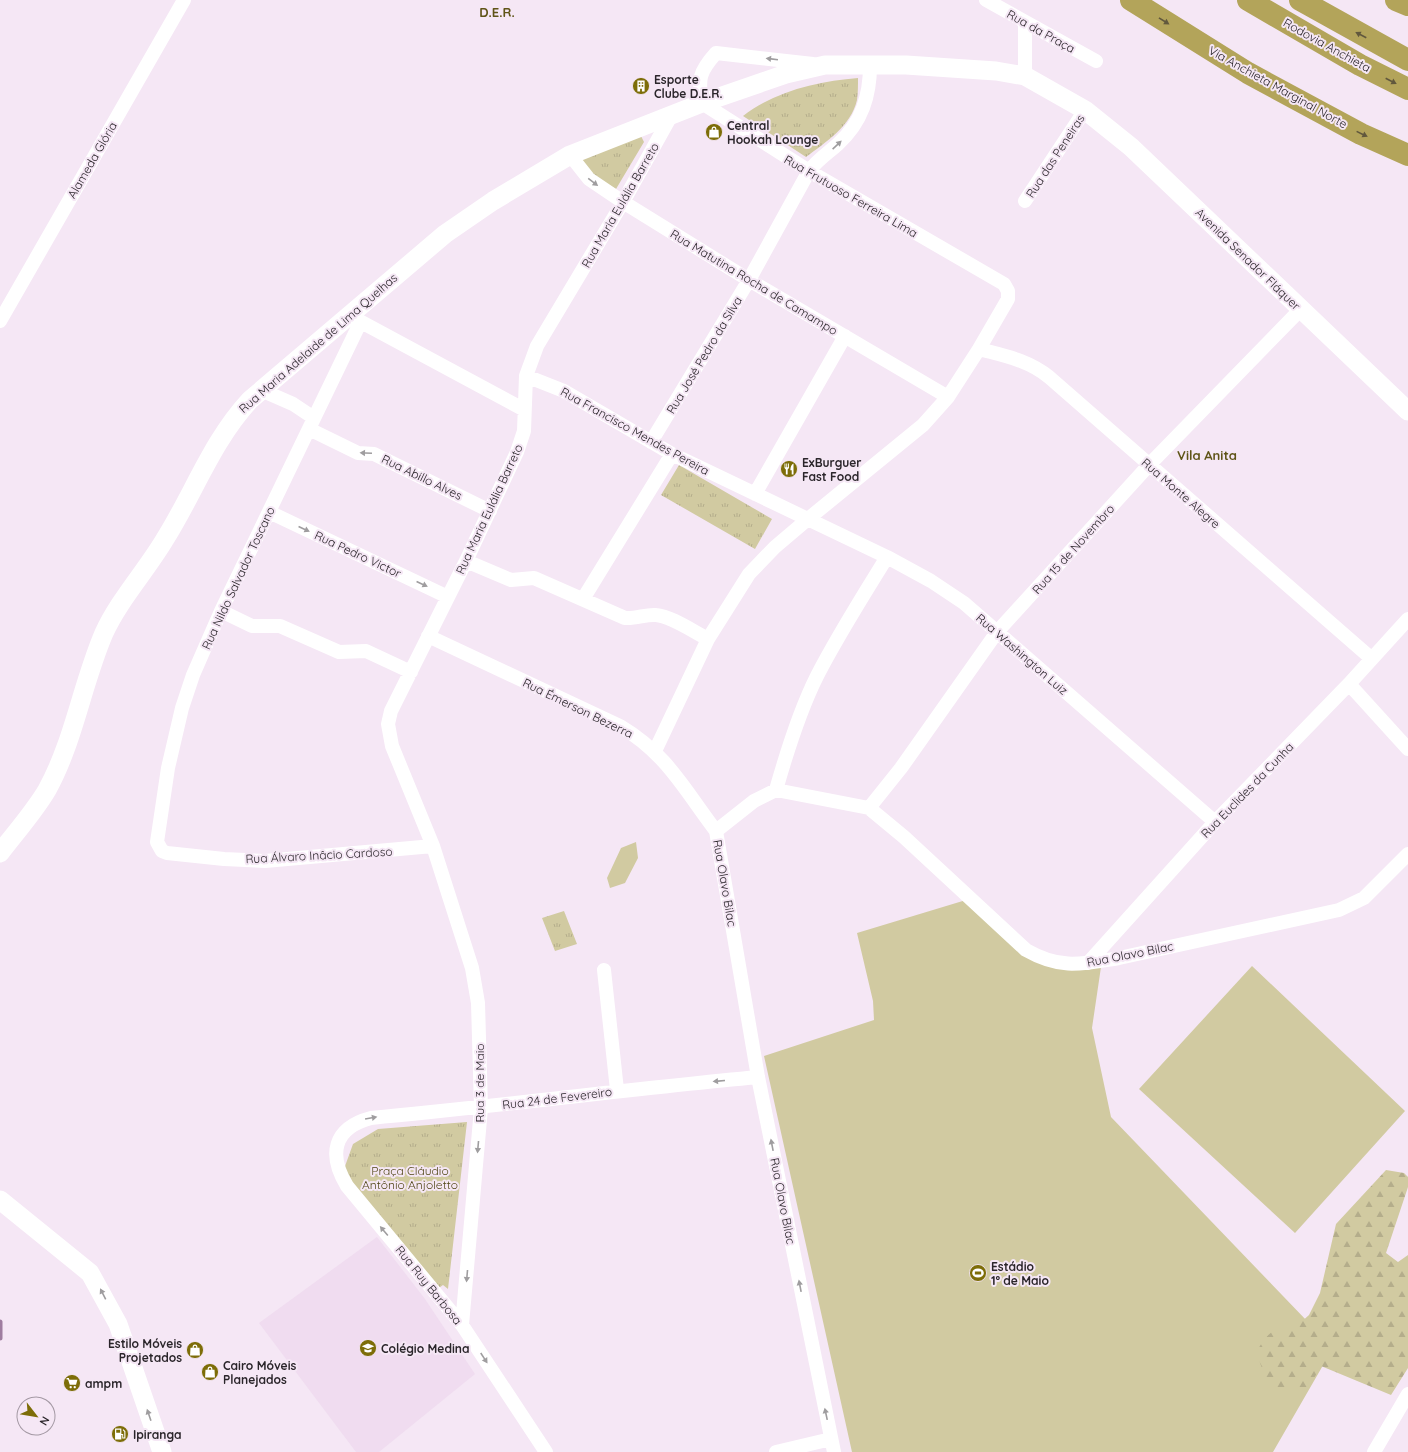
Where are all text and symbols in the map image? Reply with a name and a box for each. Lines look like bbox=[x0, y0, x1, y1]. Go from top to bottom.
district label: D.E.R. bbox=[479, 4, 515, 20]
street label: Rua da Praça bbox=[1004, 6, 1078, 56]
street label: Rodovia Anchieta bbox=[1281, 15, 1373, 75]
one-way arrow bbox=[1159, 17, 1169, 25]
one-way arrow bbox=[1355, 32, 1367, 38]
street label: Via Anchieta Marginal Norte bbox=[1206, 43, 1350, 132]
one-way arrow bbox=[766, 56, 778, 62]
place label: Esporte Clube D.E.R. bbox=[654, 72, 722, 101]
building icon: Esporte Clube D.E.R. bbox=[631, 76, 651, 96]
one-way arrow bbox=[1386, 78, 1397, 84]
street label: Rua das Peneiras bbox=[1023, 111, 1088, 200]
place label: Central Hookah Lounge bbox=[727, 118, 818, 147]
street label: Alameda Glória bbox=[64, 119, 120, 201]
shop icon: Central Hookah Lounge bbox=[704, 122, 724, 142]
one-way arrow bbox=[1356, 131, 1367, 137]
street label: Rua Maria Eulália Barreto bbox=[578, 140, 662, 270]
one-way arrow bbox=[832, 140, 842, 149]
street label: Rua Frutuoso Ferreira Lima bbox=[782, 152, 920, 240]
one-way arrow bbox=[588, 178, 599, 186]
street label: Avenida Senador Fláquer bbox=[1192, 205, 1304, 313]
street label: Rua Matutina Rocha de Camampo bbox=[668, 226, 840, 338]
street label: Rua Maria Adelaide de Lima Quelhas bbox=[236, 270, 401, 416]
street label: Rua José Pedro da Silva bbox=[663, 294, 745, 416]
street label: Rua Francisco Mendes Pereira bbox=[558, 384, 712, 478]
street label: Rua Maria Eulália Barreto bbox=[452, 442, 526, 576]
district label: Vila Anita bbox=[1177, 447, 1237, 463]
one-way arrow bbox=[360, 450, 372, 457]
street label: Rua Abillo Alves bbox=[379, 451, 465, 503]
place label: ExBurguer Fast Food bbox=[802, 455, 862, 484]
street label: Rua Monte Alegre bbox=[1139, 455, 1224, 531]
restaurant icon: ExBurguer Fast Food bbox=[779, 459, 799, 479]
street label: Rua 15 de Novembro bbox=[1029, 501, 1117, 597]
street label: Rua Nildo Salvador Toscano bbox=[198, 504, 278, 652]
one-way arrow bbox=[299, 526, 310, 532]
street label: Rua Pedro Victor bbox=[312, 527, 404, 581]
one-way arrow bbox=[416, 581, 427, 587]
street label: Rua Washington Luiz bbox=[973, 610, 1071, 698]
street label: Rua Émerson Bezerra bbox=[520, 675, 636, 741]
street label: Rua Euclides da Cunha bbox=[1198, 739, 1296, 841]
street label: Rua Olavo Bilac bbox=[710, 838, 740, 928]
street label: Rua Álvaro Inâcio Cardoso bbox=[245, 844, 393, 866]
street label: Rua Olavo Bilac bbox=[1085, 938, 1175, 970]
street label: Rua 3 de Maio bbox=[472, 1043, 487, 1123]
one-way arrow bbox=[713, 1077, 725, 1084]
street label: Rua 24 de Fevereiro bbox=[501, 1084, 613, 1112]
one-way arrow bbox=[365, 1115, 377, 1121]
one-way arrow bbox=[769, 1139, 775, 1151]
one-way arrow bbox=[474, 1141, 481, 1153]
street label: Rua Olavo Bilac bbox=[767, 1156, 799, 1246]
park label: Praça Cláudio Antônio Anjoletto bbox=[362, 1163, 458, 1192]
one-way arrow bbox=[380, 1225, 389, 1236]
street label: Rua Ruy Barbosa bbox=[393, 1242, 465, 1328]
place label: Estádio 1º de Maio bbox=[991, 1259, 1049, 1288]
sports icon: Estádio 1º de Maio bbox=[968, 1263, 988, 1283]
one-way arrow bbox=[463, 1270, 470, 1282]
one-way arrow bbox=[797, 1280, 803, 1293]
one-way arrow bbox=[100, 1288, 106, 1300]
place label: Estilo Móveis Projetados bbox=[108, 1336, 182, 1365]
school or university icon: Colégio Medina bbox=[358, 1338, 378, 1358]
shop icon: Estilo Móveis Projetados bbox=[185, 1340, 205, 1360]
place label: Colégio Medina bbox=[381, 1341, 469, 1356]
one-way arrow bbox=[480, 1353, 488, 1363]
place label: Cairo Móveis Planejados bbox=[223, 1358, 297, 1387]
shop icon: Cairo Móveis Planejados bbox=[200, 1362, 220, 1382]
supermarket icon: ampm bbox=[62, 1373, 82, 1393]
place label: ampm bbox=[85, 1376, 122, 1391]
north arrow bbox=[16, 1396, 56, 1436]
one-way arrow bbox=[823, 1408, 829, 1420]
one-way arrow bbox=[146, 1409, 152, 1421]
text: N bbox=[36, 1414, 53, 1428]
fuel station icon: Ipiranga bbox=[110, 1424, 130, 1444]
place label: Ipiranga bbox=[133, 1427, 182, 1442]

